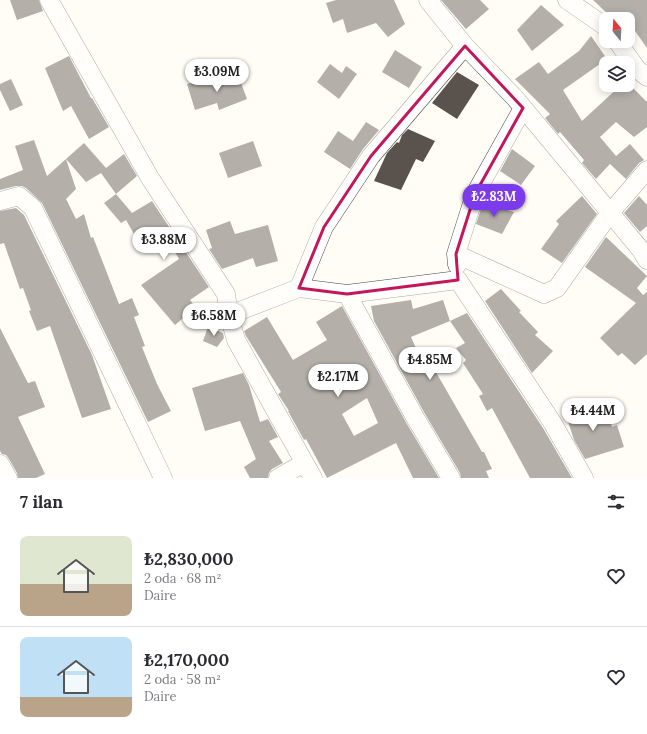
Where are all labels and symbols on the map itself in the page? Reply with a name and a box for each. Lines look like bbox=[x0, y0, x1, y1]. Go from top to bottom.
north arrow bbox=[599, 12, 635, 48]
pin: ₺3.09M bbox=[184, 59, 250, 93]
pin: ₺2.83M bbox=[461, 184, 527, 218]
pin: ₺3.88M bbox=[131, 227, 197, 261]
pin: ₺6.58M bbox=[181, 303, 247, 337]
pin: ₺4.85M bbox=[397, 347, 463, 381]
pin: ₺2.17M bbox=[305, 364, 371, 398]
pin: ₺4.44M bbox=[560, 398, 626, 432]

